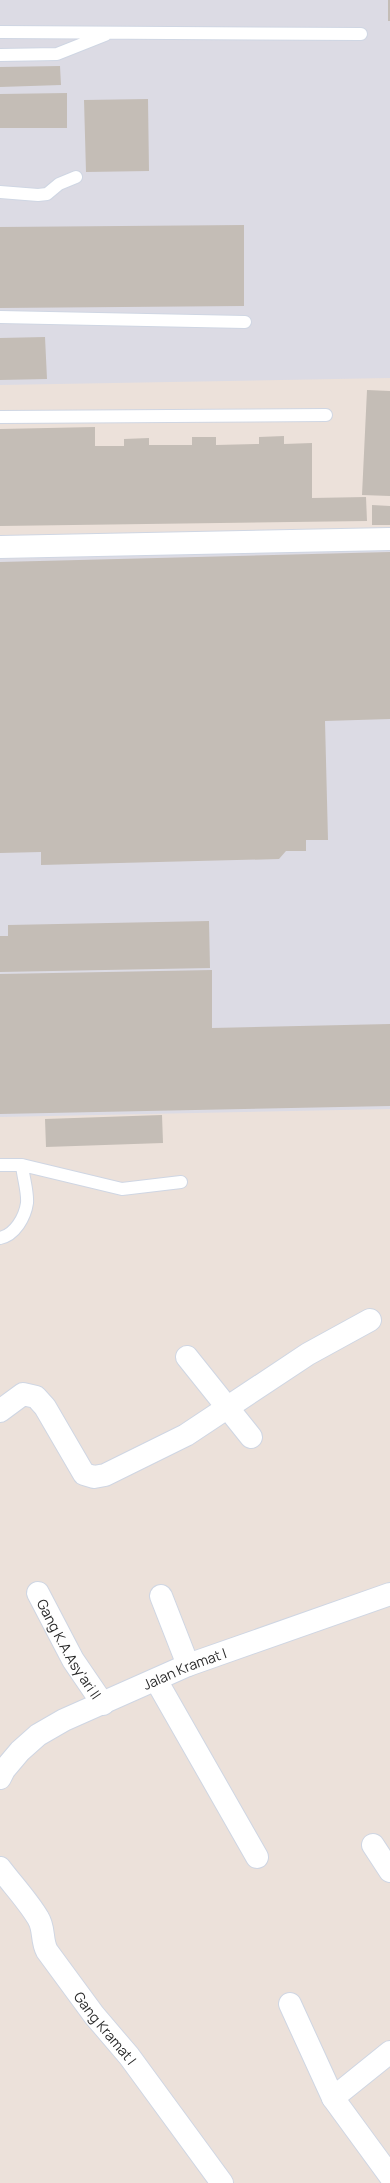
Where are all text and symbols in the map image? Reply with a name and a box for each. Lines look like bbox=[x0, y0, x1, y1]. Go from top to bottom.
street label: Gang K.A.Asy'ari II bbox=[33, 1595, 106, 1702]
street label: Jalan Kramat I bbox=[139, 1643, 229, 1694]
street label: Gang Kramat I bbox=[70, 1987, 141, 2068]

